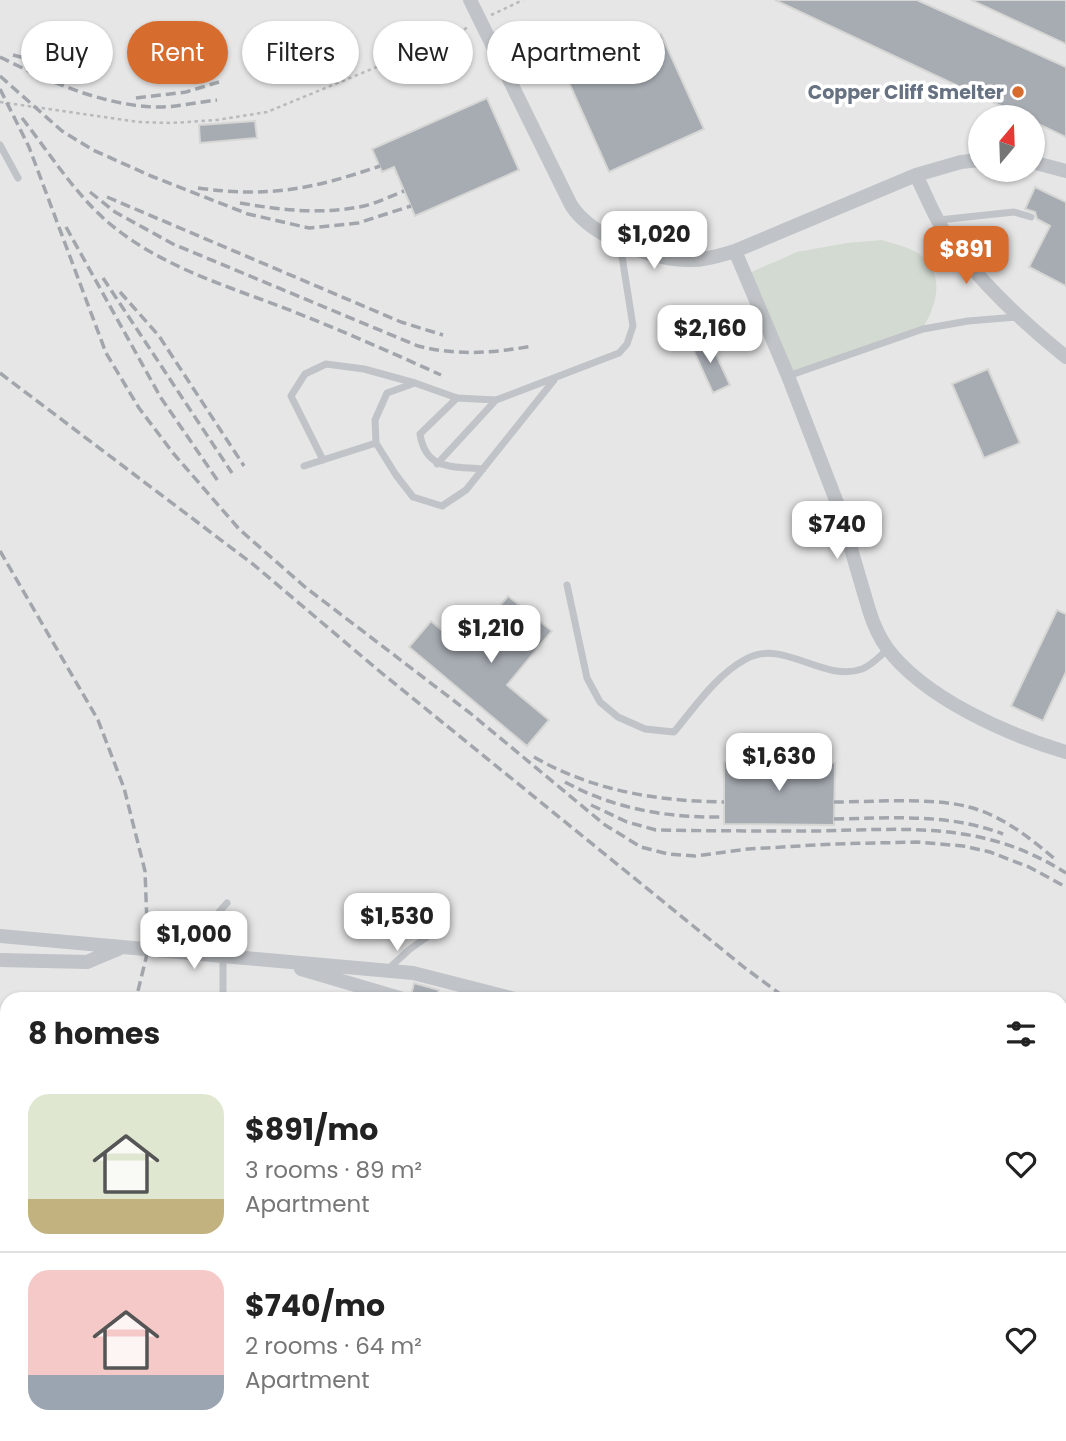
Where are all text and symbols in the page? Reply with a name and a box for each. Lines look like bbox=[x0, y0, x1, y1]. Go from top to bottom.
chip: Buy bbox=[21, 21, 113, 84]
chip: Rent bbox=[127, 21, 228, 84]
chip: Filters bbox=[242, 21, 359, 84]
chip: New bbox=[373, 21, 473, 84]
chip: Apartment bbox=[487, 21, 665, 84]
place label: Copper Cliff Smelter bbox=[808, 79, 1004, 106]
marker: Copper Cliff Smelter bbox=[1010, 84, 1026, 100]
north arrow bbox=[968, 105, 1045, 182]
map controls bbox=[968, 105, 1045, 182]
pin: $1,020 bbox=[597, 212, 711, 271]
text: $1,020 bbox=[617, 218, 691, 250]
pin: $891 bbox=[925, 226, 1007, 286]
text: $891 bbox=[940, 233, 992, 265]
pin: $2,160 bbox=[653, 306, 767, 365]
text: $2,160 bbox=[673, 312, 747, 344]
pin: $740 bbox=[796, 502, 878, 561]
text: $740 bbox=[808, 508, 866, 540]
pin: $1,210 bbox=[434, 606, 548, 665]
text: $1,210 bbox=[457, 612, 525, 644]
pin: $1,630 bbox=[722, 734, 836, 793]
text: $1,630 bbox=[742, 740, 816, 772]
pin: $1,530 bbox=[340, 894, 454, 953]
text: $1,530 bbox=[360, 900, 434, 932]
pin: $1,000 bbox=[137, 912, 251, 971]
text: $1,000 bbox=[156, 918, 232, 950]
text: 8 homes bbox=[28, 1012, 160, 1055]
icon: filters bbox=[1002, 1015, 1040, 1053]
text: $891/mo bbox=[245, 1108, 378, 1151]
icon: home bbox=[84, 1122, 168, 1206]
icon: heart bbox=[1002, 1145, 1040, 1183]
text: 3 rooms · 89 m² bbox=[245, 1154, 422, 1186]
text: Apartment bbox=[245, 1188, 370, 1220]
text: $740/mo bbox=[245, 1284, 385, 1327]
icon: home bbox=[84, 1298, 168, 1382]
icon: heart bbox=[1002, 1321, 1040, 1359]
text: 2 rooms · 64 m² bbox=[245, 1330, 422, 1362]
text: Apartment bbox=[245, 1364, 370, 1396]

